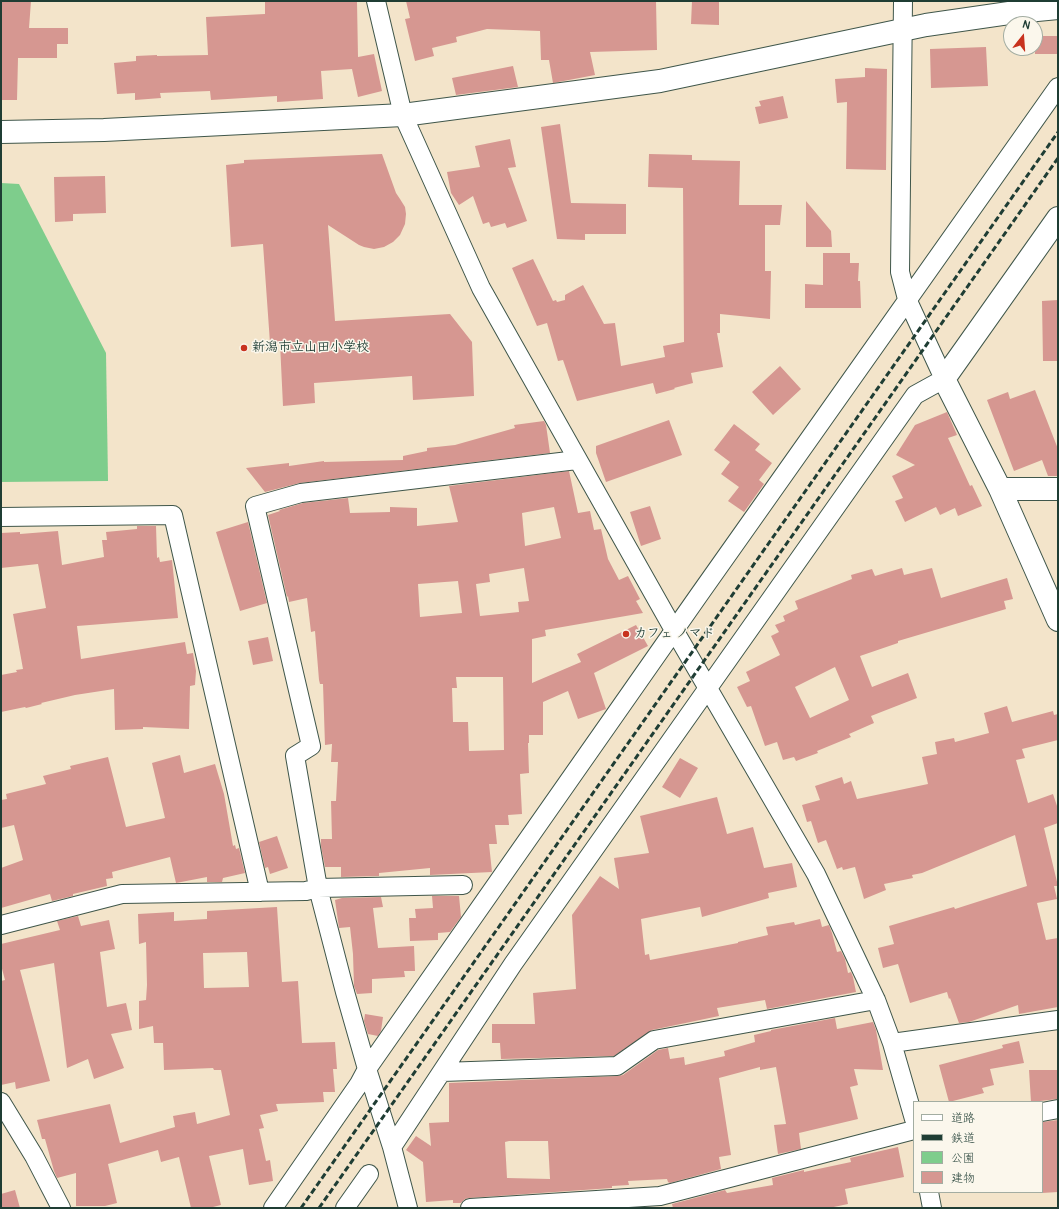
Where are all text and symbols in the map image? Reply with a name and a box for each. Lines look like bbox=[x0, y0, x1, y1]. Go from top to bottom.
north arrow bbox=[1003, 16, 1043, 56]
text: N bbox=[1021, 18, 1032, 32]
place label: 新潟市立山田小学校 bbox=[252, 340, 369, 356]
marker: 新潟市立山田小学校 bbox=[239, 343, 249, 353]
place label: カフェ ノマド bbox=[634, 626, 715, 642]
marker: カフェ ノマド bbox=[621, 629, 631, 639]
legend bbox=[913, 1101, 1043, 1193]
text: 道路 bbox=[951, 1111, 975, 1126]
text: 鉄道 bbox=[951, 1131, 975, 1146]
text: 公園 bbox=[951, 1151, 975, 1166]
text: 建物 bbox=[951, 1171, 975, 1186]

